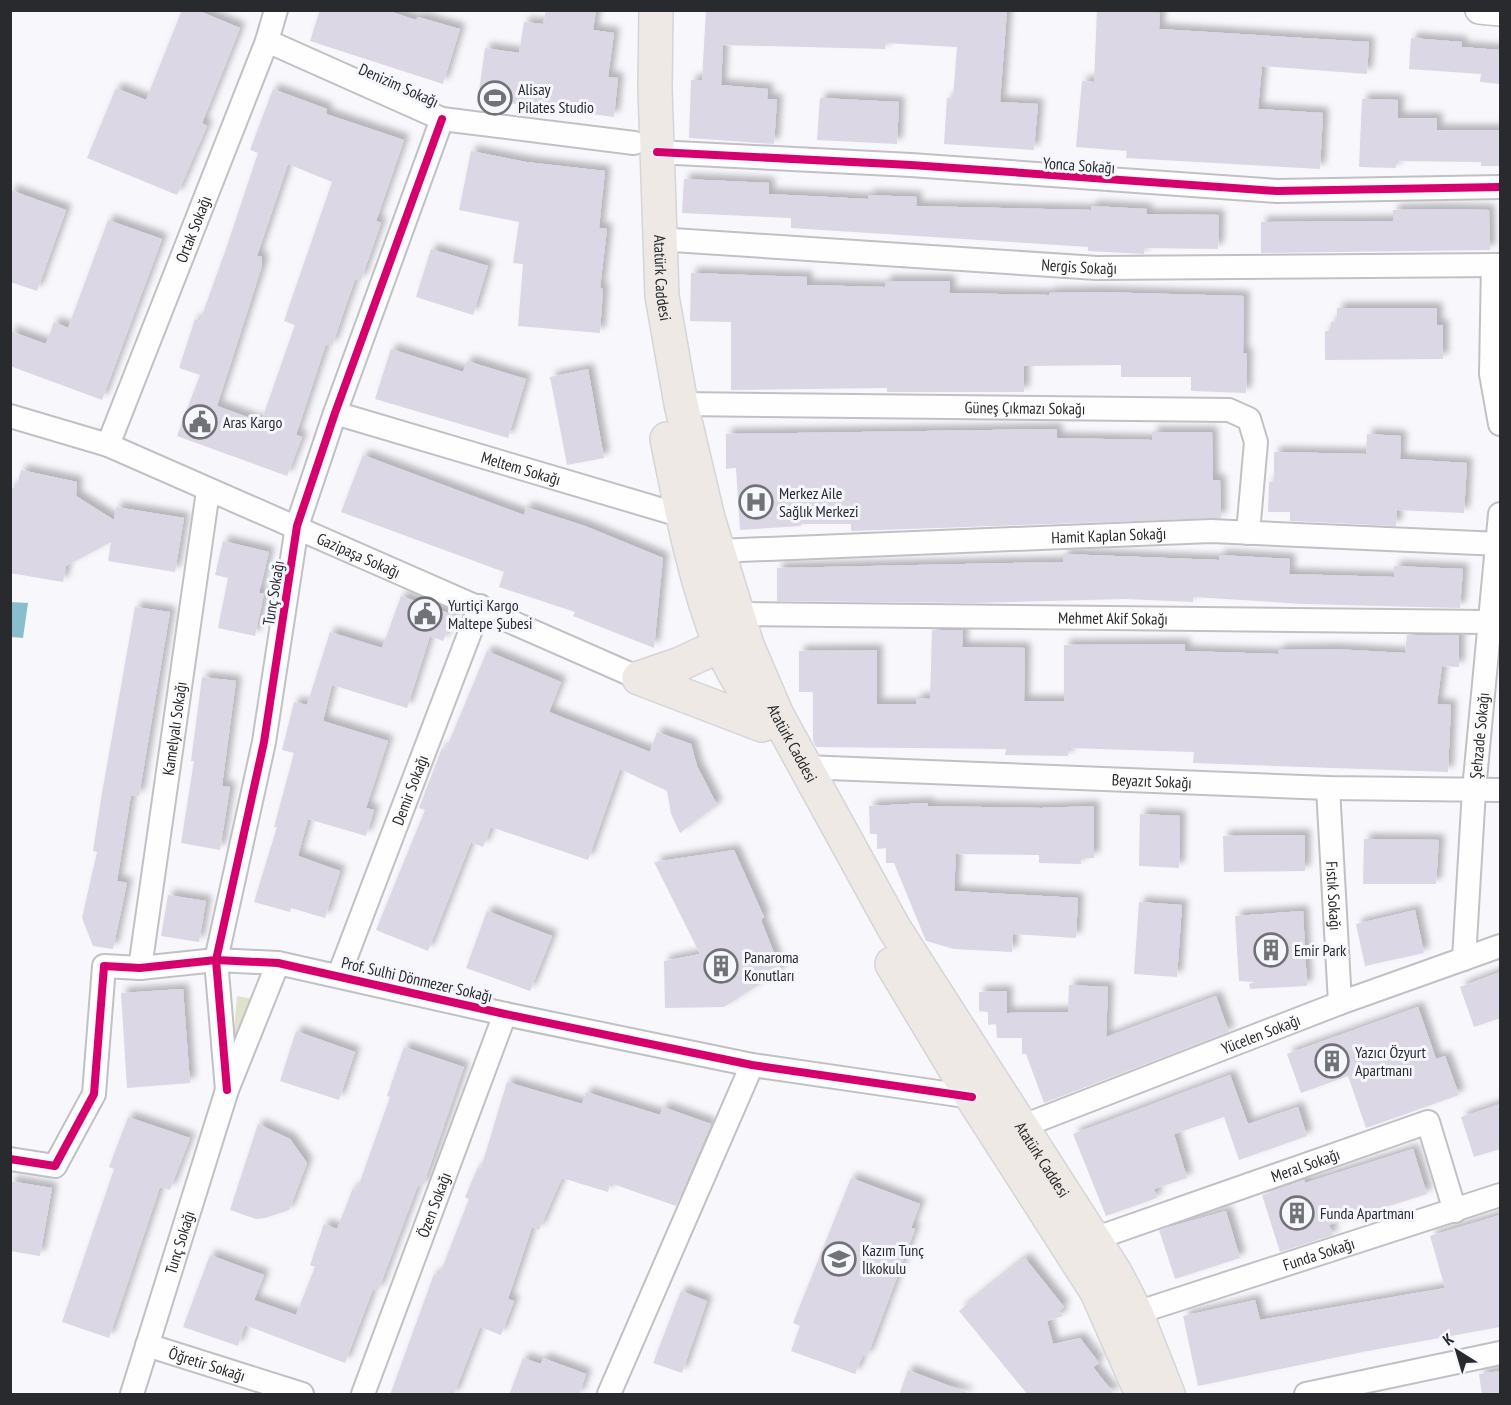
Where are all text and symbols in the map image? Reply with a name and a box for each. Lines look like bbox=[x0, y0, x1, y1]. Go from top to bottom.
street label: Denizim Sokağı bbox=[356, 59, 442, 111]
place label: Alisay Pilates Studio bbox=[518, 79, 594, 117]
sports icon: Alisay Pilates Studio bbox=[477, 80, 513, 116]
street label: Yonca Sokağı bbox=[1042, 153, 1116, 177]
street label: Ortak Sokağı bbox=[171, 193, 215, 266]
street label: Atatürk Caddesi bbox=[650, 235, 676, 322]
street label: Nergis Sokağı bbox=[1041, 254, 1117, 278]
street label: Güneş Çıkmazı Sokağı bbox=[965, 397, 1085, 418]
public building icon: Aras Kargo bbox=[182, 404, 218, 440]
place label: Aras Kargo bbox=[223, 412, 282, 432]
street label: Meltem Sokağı bbox=[479, 447, 563, 489]
place label: Merkez Aile Sağlık Merkezi bbox=[779, 483, 859, 521]
hospital icon: Merkez Aile Sağlık Merkezi bbox=[738, 484, 774, 520]
street label: Hamit Kaplan Sokağı bbox=[1051, 523, 1167, 547]
street label: Gazipaşa Sokağı bbox=[314, 528, 403, 582]
street label: Tunç Sokağı bbox=[258, 559, 288, 627]
place label: Yurtiçi Kargo Maltepe Şubesi bbox=[448, 595, 532, 633]
public building icon: Yurtiçi Kargo Maltepe Şubesi bbox=[407, 596, 443, 632]
street label: Mehmet Akif Sokağı bbox=[1058, 607, 1168, 629]
street label: Kamelyalı Sokağı bbox=[158, 680, 191, 777]
street label: Şehzade Sokağı bbox=[1465, 692, 1493, 780]
street label: Atatürk Caddesi bbox=[763, 701, 822, 786]
street label: Demir Sokağı bbox=[387, 752, 432, 828]
street label: Beyazıt Sokağı bbox=[1111, 769, 1192, 793]
street label: Fıstık Sokağı bbox=[1322, 861, 1346, 931]
building icon: Emir Park bbox=[1253, 932, 1289, 968]
place label: Emir Park bbox=[1294, 940, 1347, 960]
place label: Panaroma Konutları bbox=[744, 947, 799, 985]
building icon: Panaroma Konutları bbox=[703, 948, 739, 984]
street label: Prof. Sulhi Dönmezer Sokağı bbox=[339, 952, 495, 1006]
street label: Yücelen Sokağı bbox=[1218, 1009, 1303, 1058]
place label: Yazıcı Özyurt Apartmanı bbox=[1355, 1042, 1426, 1080]
building icon: Yazıcı Özyurt Apartmanı bbox=[1314, 1043, 1350, 1079]
street label: Atatürk Caddesi bbox=[1011, 1118, 1074, 1201]
street label: Meral Sokağı bbox=[1268, 1144, 1342, 1186]
street label: Özen Sokağı bbox=[412, 1169, 455, 1240]
building icon: Funda Apartmanı bbox=[1279, 1195, 1315, 1231]
place label: Funda Apartmanı bbox=[1320, 1203, 1414, 1223]
street label: Tunç Sokağı bbox=[160, 1208, 199, 1276]
street label: Funda Sokağı bbox=[1280, 1233, 1357, 1275]
place label: Kazım Tunç İlkokulu bbox=[862, 1240, 924, 1278]
school or university icon: Kazım Tunç İlkokulu bbox=[821, 1241, 857, 1277]
north arrow bbox=[1427, 1321, 1487, 1381]
text: K bbox=[1439, 1328, 1458, 1350]
street label: Öğretir Sokağı bbox=[166, 1343, 248, 1385]

